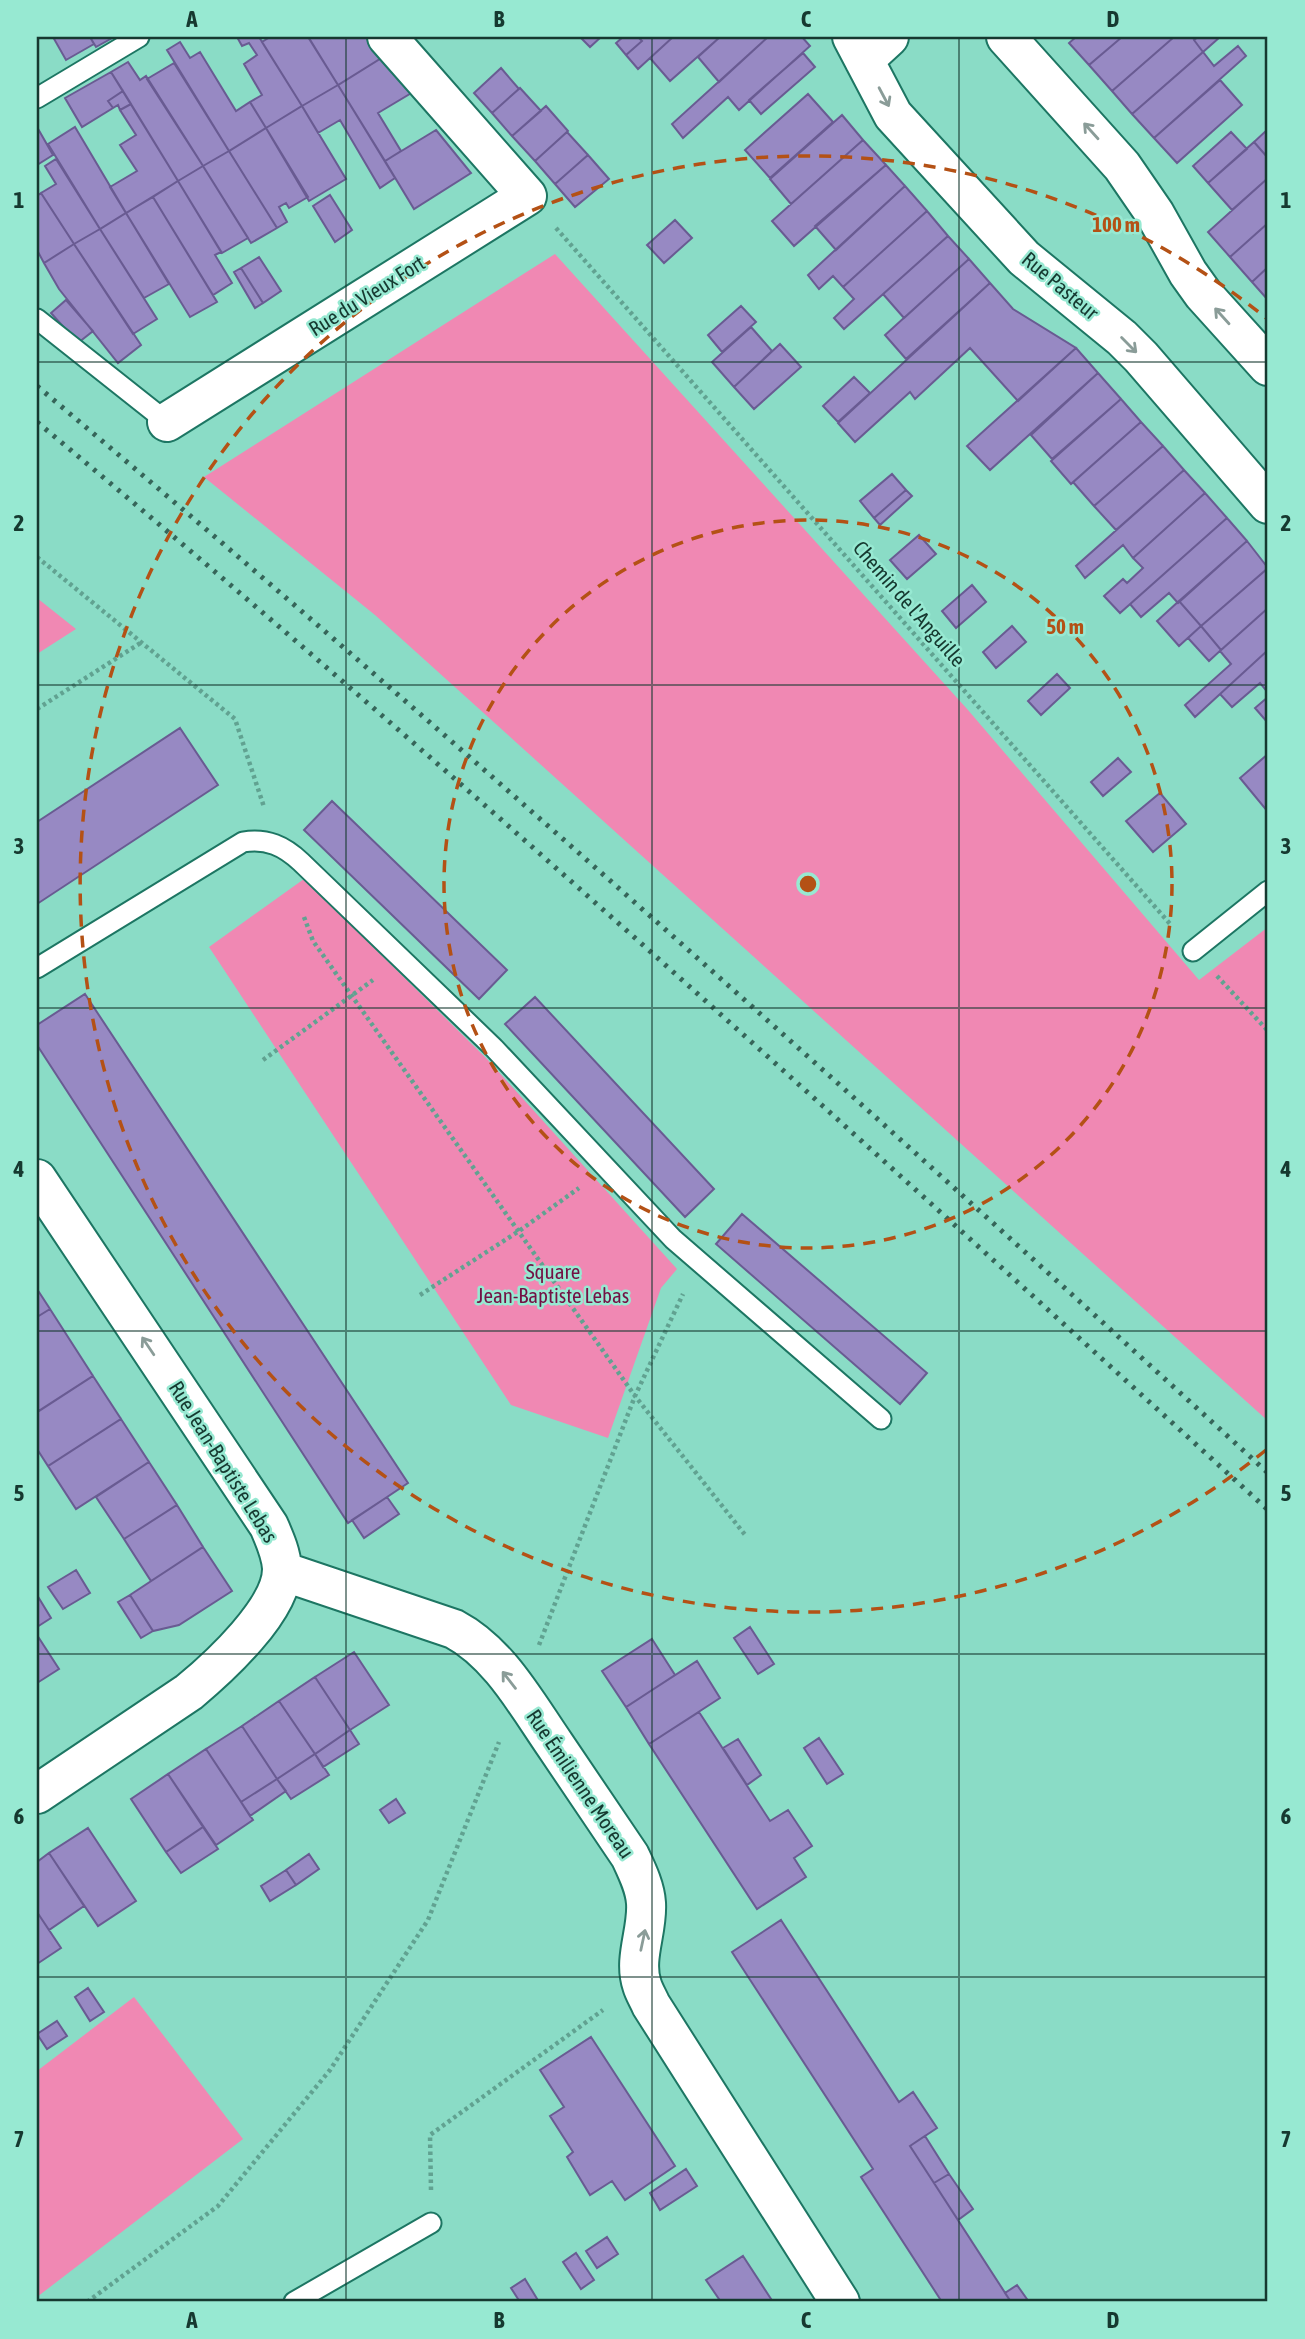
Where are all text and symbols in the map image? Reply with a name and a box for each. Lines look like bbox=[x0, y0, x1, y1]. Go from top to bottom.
text: A bbox=[185, 6, 198, 32]
text: B bbox=[494, 6, 505, 32]
text: C bbox=[801, 6, 812, 32]
text: D bbox=[1107, 6, 1120, 32]
one-way arrow bbox=[878, 86, 891, 107]
one-way arrow bbox=[1083, 122, 1099, 140]
text: 1 bbox=[14, 187, 25, 213]
text: 1 bbox=[1281, 187, 1292, 213]
text: 100 m bbox=[1092, 212, 1140, 236]
street label: Rue Pasteur bbox=[1018, 247, 1104, 324]
street label: Rue du Vieux Fort bbox=[304, 250, 429, 340]
one-way arrow bbox=[1214, 308, 1231, 325]
one-way arrow bbox=[1120, 336, 1137, 353]
text: 2 bbox=[14, 510, 24, 536]
text: 2 bbox=[1281, 510, 1291, 536]
street label: Chemin de l'Anguille bbox=[849, 536, 971, 671]
text: 50 m bbox=[1046, 614, 1084, 638]
text: 3 bbox=[14, 833, 24, 859]
text: 3 bbox=[1281, 833, 1291, 859]
centre of rings bbox=[796, 872, 820, 896]
text: 4 bbox=[13, 1156, 25, 1182]
text: 4 bbox=[1280, 1156, 1292, 1182]
park label: Square Jean-Baptiste Lebas bbox=[477, 1259, 629, 1307]
one-way arrow bbox=[141, 1336, 155, 1356]
street label: Rue Jean-Baptiste Lebas bbox=[165, 1376, 283, 1546]
text: 5 bbox=[14, 1480, 25, 1506]
text: 5 bbox=[1281, 1480, 1292, 1506]
one-way arrow bbox=[501, 1671, 517, 1689]
street label: Rue Émilienne Moreau bbox=[522, 1705, 639, 1862]
text: 6 bbox=[14, 1803, 25, 1829]
text: 6 bbox=[1281, 1803, 1292, 1829]
one-way arrow bbox=[636, 1929, 650, 1952]
text: 7 bbox=[14, 2126, 24, 2152]
text: 7 bbox=[1281, 2126, 1291, 2152]
text: A bbox=[185, 2307, 198, 2333]
text: B bbox=[494, 2307, 505, 2333]
text: C bbox=[801, 2307, 812, 2333]
text: D bbox=[1107, 2307, 1120, 2333]

